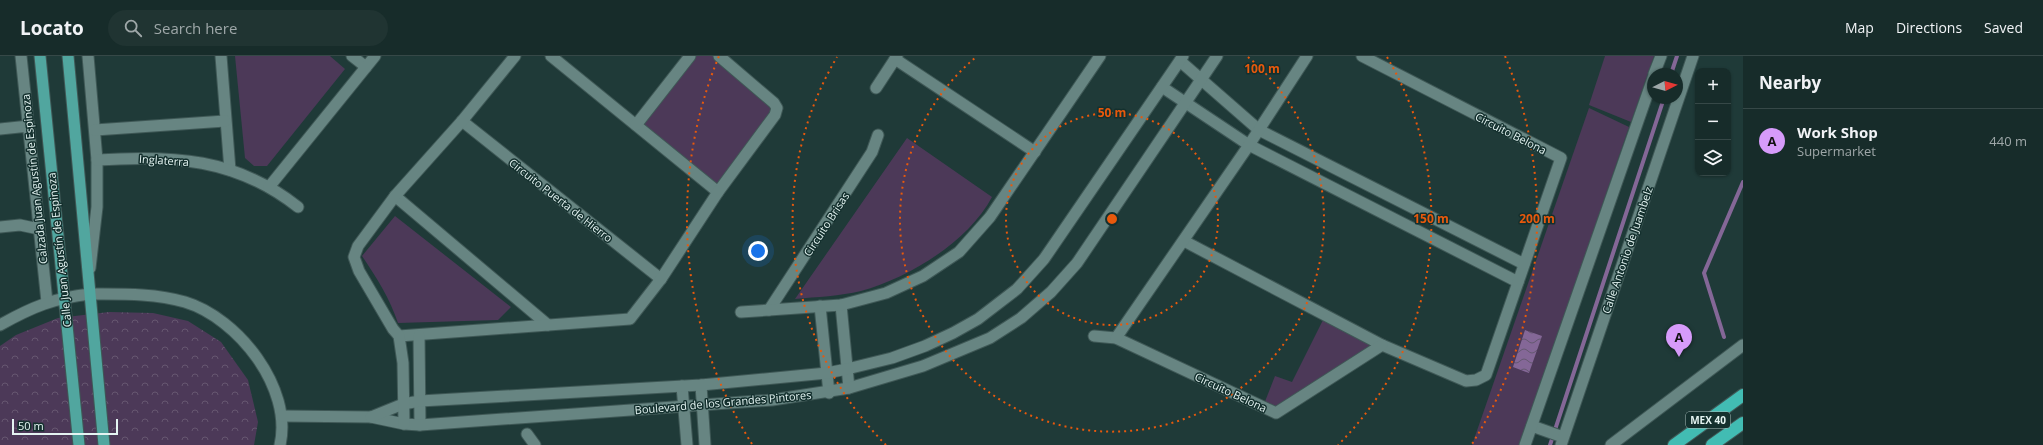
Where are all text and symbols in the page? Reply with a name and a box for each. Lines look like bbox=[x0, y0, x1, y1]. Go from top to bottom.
search box bbox=[108, 10, 388, 46]
text: Locato bbox=[20, 15, 84, 41]
icon: search bbox=[122, 17, 144, 39]
text: Search here bbox=[154, 18, 237, 38]
text: Map bbox=[1845, 18, 1874, 37]
text: Directions bbox=[1896, 18, 1962, 37]
text: Saved bbox=[1984, 18, 2023, 37]
text: 100 m bbox=[1244, 60, 1280, 77]
north arrow bbox=[1647, 68, 1683, 104]
map controls bbox=[1695, 68, 1731, 176]
button: + bbox=[1695, 68, 1731, 104]
text: Nearby bbox=[1759, 71, 1821, 94]
street label: Calzada Juan Agustín de Espinoza bbox=[18, 93, 50, 265]
text: 50 m bbox=[1098, 104, 1126, 121]
button: − bbox=[1695, 104, 1731, 140]
street label: Circuito Belona bbox=[1473, 109, 1549, 157]
text: Work Shop bbox=[1797, 122, 1878, 142]
text: A bbox=[1768, 132, 1776, 150]
text: 440 m bbox=[1989, 132, 2027, 150]
button: layers bbox=[1695, 140, 1731, 176]
text: Supermarket bbox=[1797, 142, 1876, 160]
street label: Inglaterra bbox=[139, 151, 189, 169]
street label: Circuito Puerta de Hierro bbox=[506, 155, 616, 245]
street label: Calle Juan Agustín de Espinoza bbox=[43, 172, 75, 328]
street label: Calle Antonio de Juambelz bbox=[1598, 184, 1656, 316]
street label: Circuito Brisas bbox=[800, 189, 852, 259]
text: 150 m bbox=[1413, 210, 1449, 227]
text: 200 m bbox=[1519, 210, 1555, 227]
centre of rings bbox=[1105, 212, 1119, 226]
your location bbox=[748, 241, 768, 261]
pin: A bbox=[1666, 324, 1692, 357]
street label: Circuito Belona bbox=[1193, 369, 1269, 415]
street label: Boulevard de los Grandes Pintores bbox=[634, 387, 812, 417]
road number: MEX 40 bbox=[1686, 412, 1730, 428]
scale bar bbox=[12, 417, 118, 436]
text: 50 m bbox=[18, 418, 44, 433]

